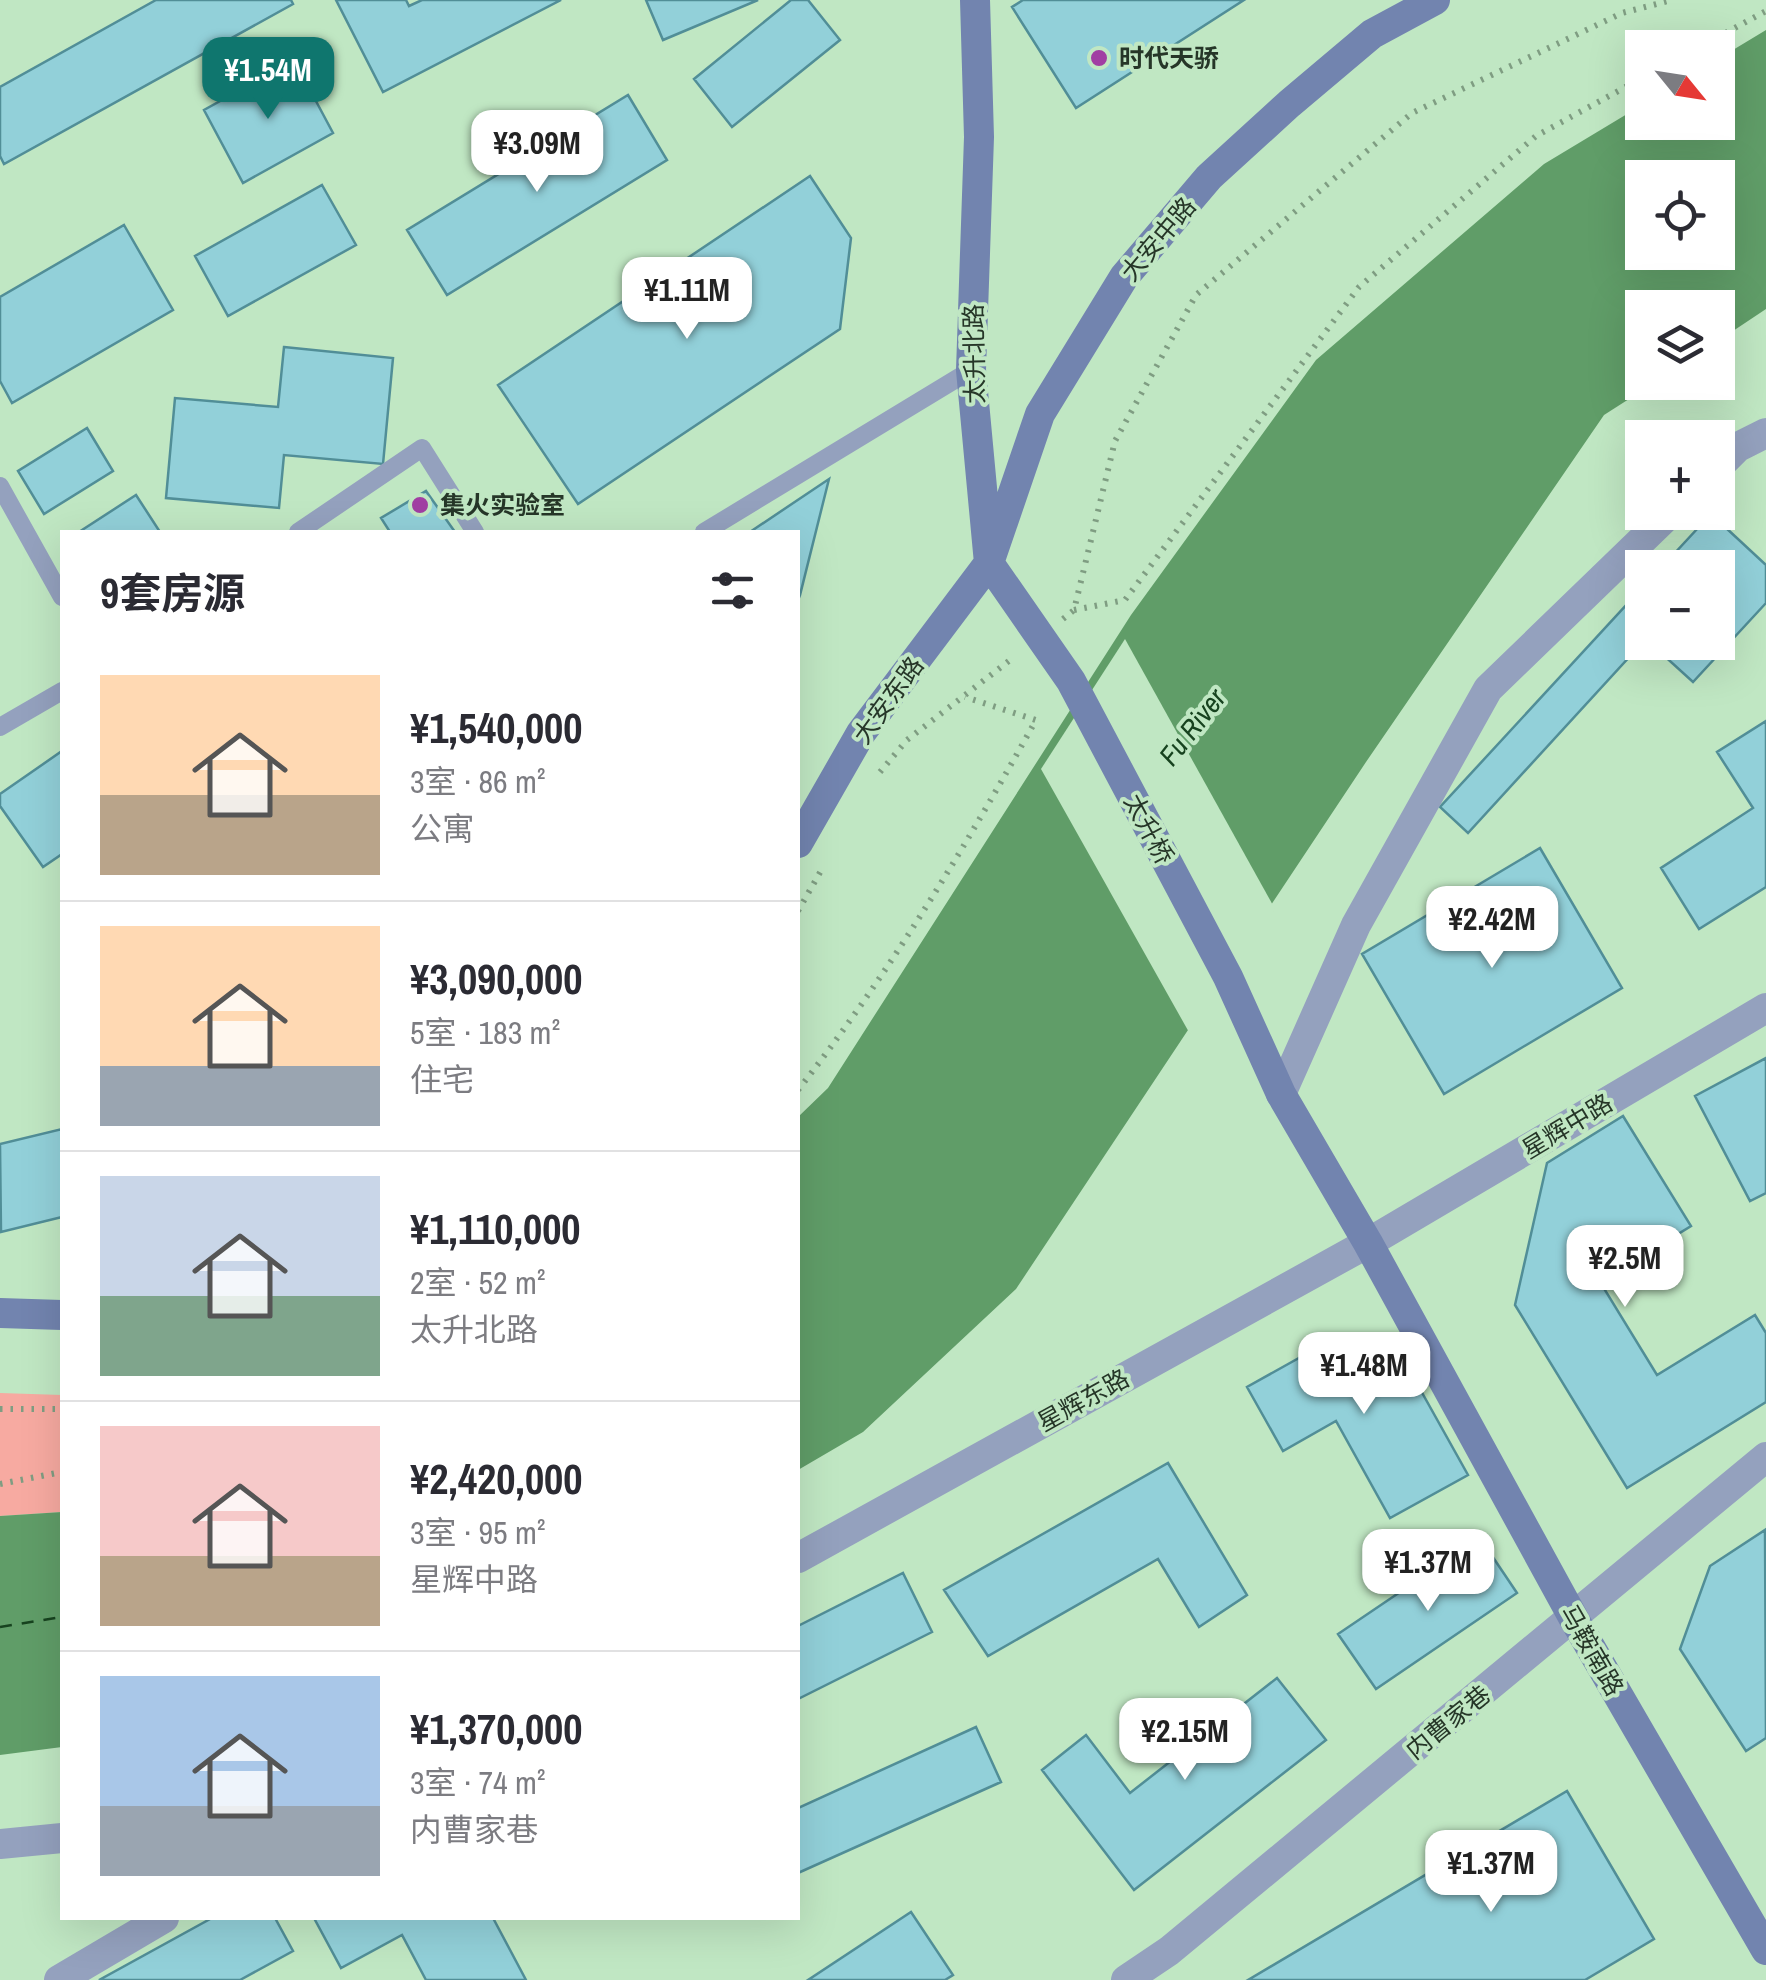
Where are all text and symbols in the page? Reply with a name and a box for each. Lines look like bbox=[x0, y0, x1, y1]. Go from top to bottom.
north arrow bbox=[1625, 30, 1735, 140]
map controls bbox=[1625, 30, 1735, 660]
pin: ¥1.54M bbox=[187, 37, 349, 122]
place label: 时代天骄 bbox=[1119, 41, 1219, 75]
marker: 时代天骄 bbox=[1088, 47, 1110, 69]
text: ¥1.54M bbox=[224, 48, 312, 91]
pin: ¥3.09M bbox=[456, 110, 618, 195]
text: ¥3.09M bbox=[493, 121, 581, 164]
button: locate bbox=[1625, 160, 1735, 270]
street label: 大安中路 bbox=[1113, 190, 1203, 288]
pin: ¥1.11M bbox=[606, 257, 768, 342]
text: ¥1.11M bbox=[644, 268, 730, 311]
button: layers bbox=[1625, 290, 1735, 400]
street label: 太升北路 bbox=[956, 304, 992, 404]
button: + bbox=[1625, 420, 1735, 530]
place label: 集火实验室 bbox=[440, 488, 565, 522]
marker: 集火实验室 bbox=[409, 494, 431, 516]
button: − bbox=[1625, 550, 1735, 660]
icon: filters bbox=[705, 563, 760, 618]
text: 9套房源 bbox=[100, 565, 245, 621]
street label: 大安东路 bbox=[845, 650, 931, 750]
water label: Fu River bbox=[1150, 680, 1235, 773]
text: ¥1,540,000 bbox=[410, 700, 582, 756]
icon: home bbox=[180, 715, 300, 835]
text: 3室 · 86 m² bbox=[410, 760, 546, 803]
street label: 太升桥 bbox=[1116, 788, 1182, 870]
text: 公寓 bbox=[410, 807, 474, 850]
pin: ¥2.42M bbox=[1411, 886, 1573, 971]
text: ¥2.42M bbox=[1448, 897, 1536, 940]
text: ¥3,090,000 bbox=[410, 951, 582, 1007]
icon: home bbox=[180, 966, 300, 1086]
text: 5室 · 183 m² bbox=[410, 1011, 560, 1054]
text: 住宅 bbox=[410, 1058, 474, 1101]
street label: 星辉中路 bbox=[1515, 1086, 1619, 1166]
text: ¥1,110,000 bbox=[410, 1201, 580, 1257]
icon: home bbox=[180, 1216, 300, 1336]
pin: ¥2.5M bbox=[1555, 1225, 1695, 1310]
text: ¥2.5M bbox=[1589, 1236, 1661, 1279]
text: 2室 · 52 m² bbox=[410, 1261, 546, 1304]
text: 太升北路 bbox=[410, 1308, 538, 1351]
pin: ¥1.48M bbox=[1283, 1332, 1445, 1417]
text: ¥1.48M bbox=[1320, 1343, 1408, 1386]
street label: 星辉东路 bbox=[1031, 1361, 1135, 1439]
text: ¥2,420,000 bbox=[410, 1451, 582, 1507]
icon: home bbox=[180, 1466, 300, 1586]
text: 3室 · 95 m² bbox=[410, 1511, 546, 1554]
pin: ¥1.37M bbox=[1347, 1529, 1509, 1614]
text: ¥1.37M bbox=[1384, 1540, 1472, 1583]
text: 星辉中路 bbox=[410, 1558, 538, 1601]
street label: 马鞍南路 bbox=[1552, 1598, 1632, 1702]
street label: 内曹家巷 bbox=[1398, 1677, 1498, 1767]
pin: ¥2.15M bbox=[1104, 1698, 1266, 1783]
text: ¥1,370,000 bbox=[410, 1701, 582, 1757]
text: ¥2.15M bbox=[1141, 1709, 1229, 1752]
icon: home bbox=[180, 1716, 300, 1836]
text: 3室 · 74 m² bbox=[410, 1761, 546, 1804]
text: 内曹家巷 bbox=[410, 1808, 538, 1851]
pin: ¥1.37M bbox=[1410, 1830, 1572, 1915]
text: ¥1.37M bbox=[1447, 1841, 1535, 1884]

